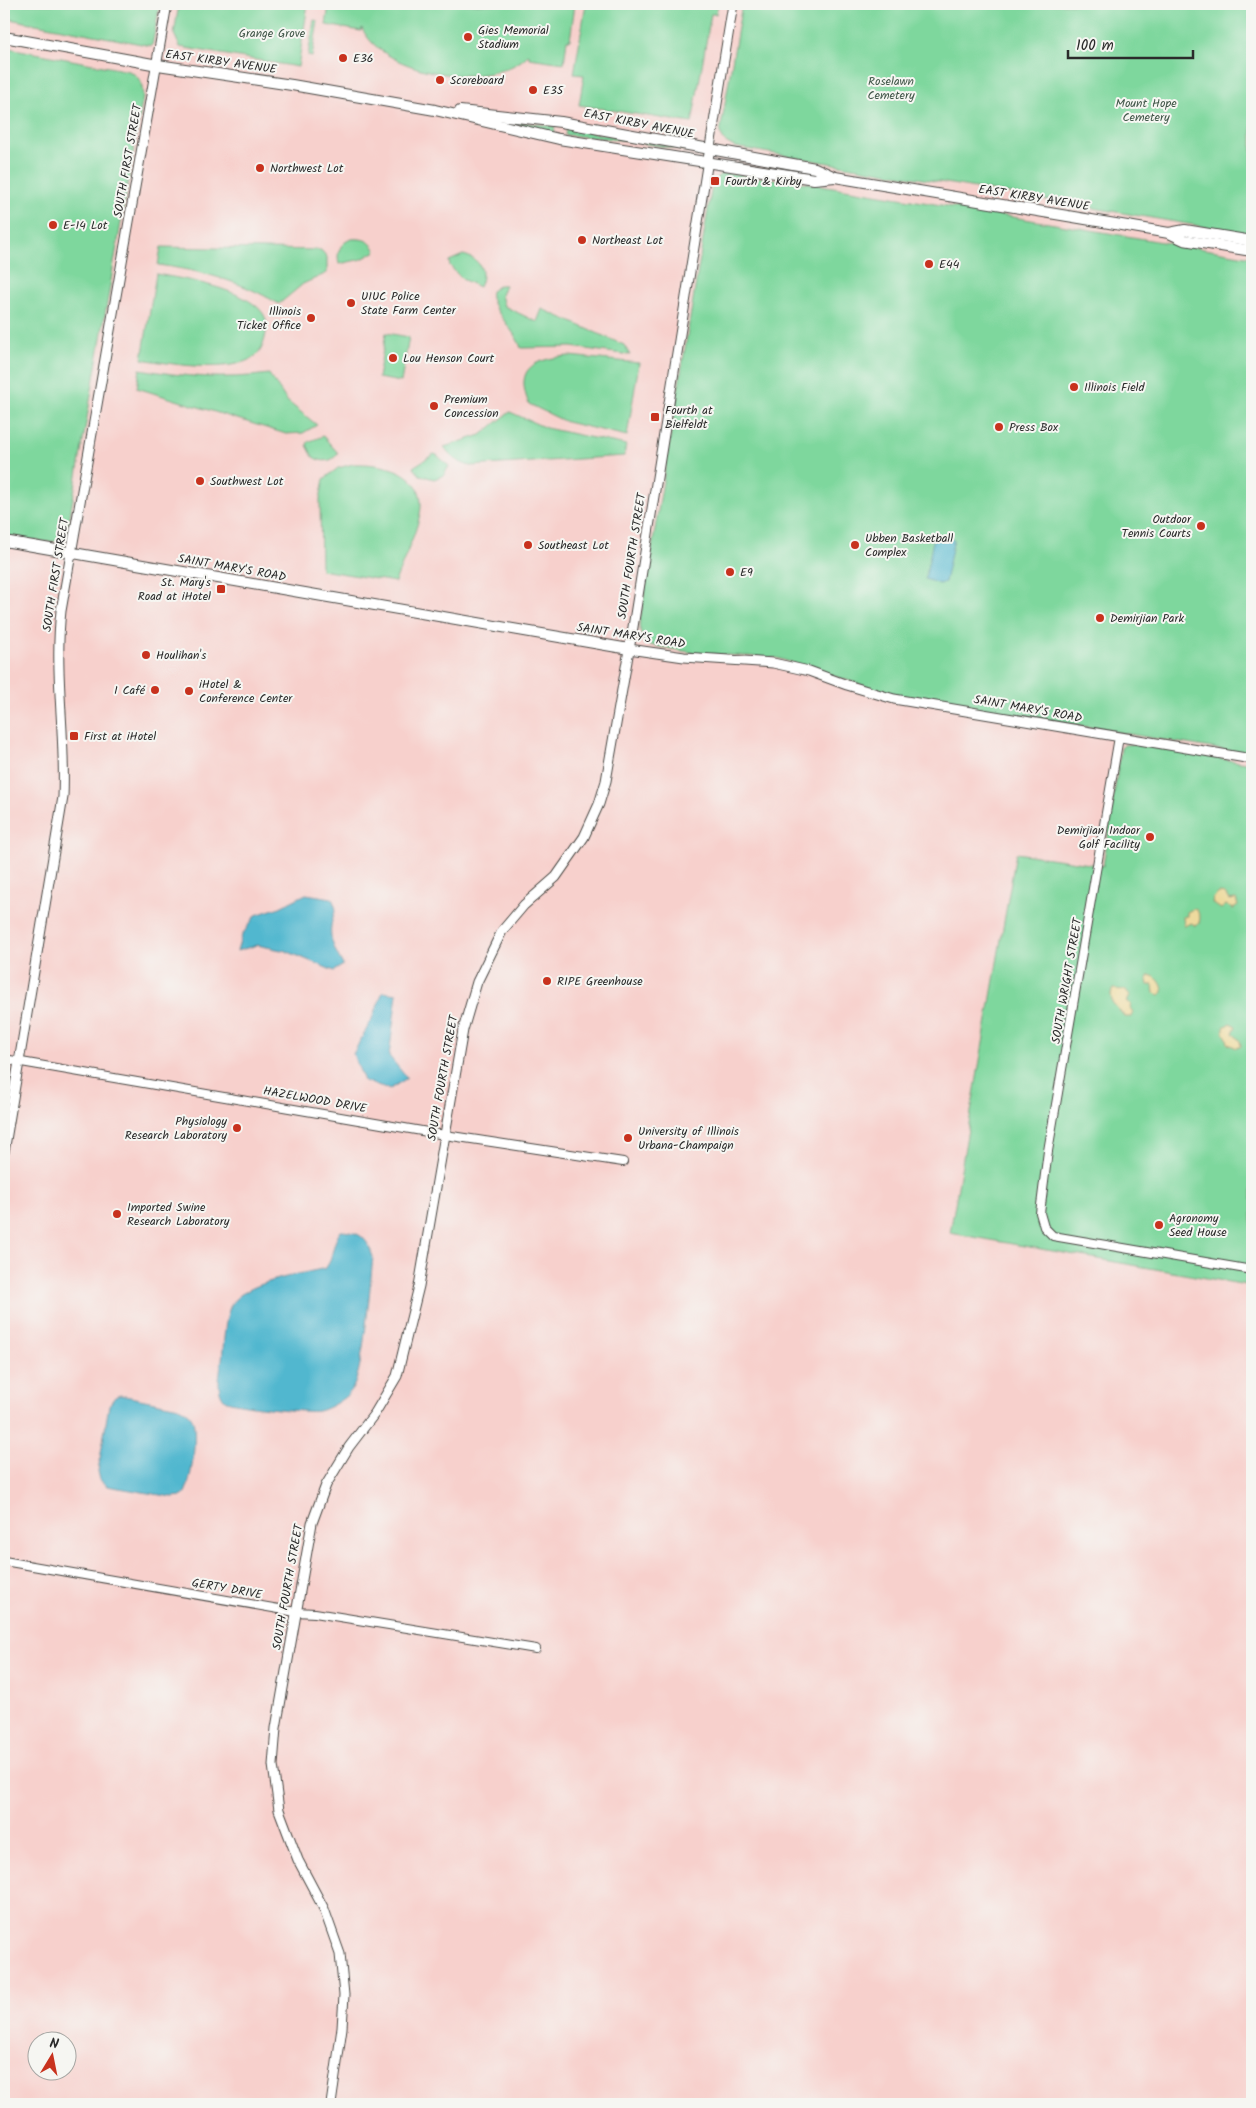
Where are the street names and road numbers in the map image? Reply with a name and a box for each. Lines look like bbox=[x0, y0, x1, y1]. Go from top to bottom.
street label: EAST KIRBY AVENUE bbox=[164, 45, 279, 79]
street label: SOUTH FIRST STREET bbox=[109, 101, 148, 219]
street label: EAST KIRBY AVENUE bbox=[582, 104, 697, 144]
street label: EAST KIRBY AVENUE bbox=[977, 180, 1092, 216]
street label: SOUTH FOURTH STREET bbox=[613, 490, 652, 620]
street label: SOUTH FIRST STREET bbox=[38, 515, 75, 633]
street label: SAINT MARY'S ROAD bbox=[176, 549, 288, 587]
street label: SAINT MARY'S ROAD bbox=[575, 618, 687, 654]
street label: SAINT MARY'S ROAD bbox=[972, 690, 1084, 728]
street label: SOUTH WRIGHT STREET bbox=[1047, 915, 1088, 1045]
street label: SOUTH FOURTH STREET bbox=[423, 1012, 464, 1142]
street label: HAZELWOOD DRIVE bbox=[262, 1082, 369, 1119]
street label: SOUTH FOURTH STREET bbox=[268, 1521, 309, 1651]
street label: GERTY DRIVE bbox=[190, 1573, 265, 1605]

